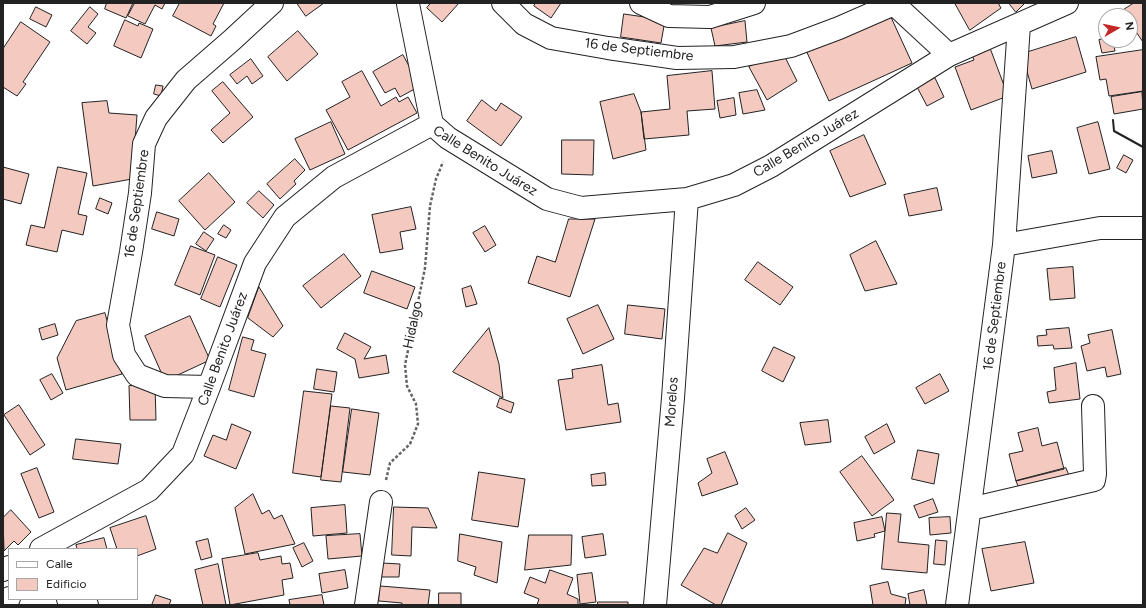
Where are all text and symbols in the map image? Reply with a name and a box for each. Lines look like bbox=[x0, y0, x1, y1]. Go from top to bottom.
north arrow bbox=[1098, 8, 1138, 48]
text: N bbox=[1122, 21, 1136, 31]
street label: 16 de Septiembre bbox=[584, 35, 694, 65]
street label: Calle Benito Juárez bbox=[750, 105, 862, 181]
street label: Calle Benito Juárez bbox=[430, 122, 540, 200]
street label: 16 de Septiembre bbox=[121, 149, 153, 259]
street label: 16 de Septiembre bbox=[980, 261, 1010, 371]
street label: Calle Benito Juárez bbox=[195, 290, 251, 408]
street label: Hidalgo bbox=[400, 300, 426, 350]
street label: Morelos bbox=[662, 376, 682, 428]
legend bbox=[8, 548, 138, 600]
text: Calle bbox=[46, 557, 73, 571]
text: Edificio bbox=[46, 577, 86, 591]

